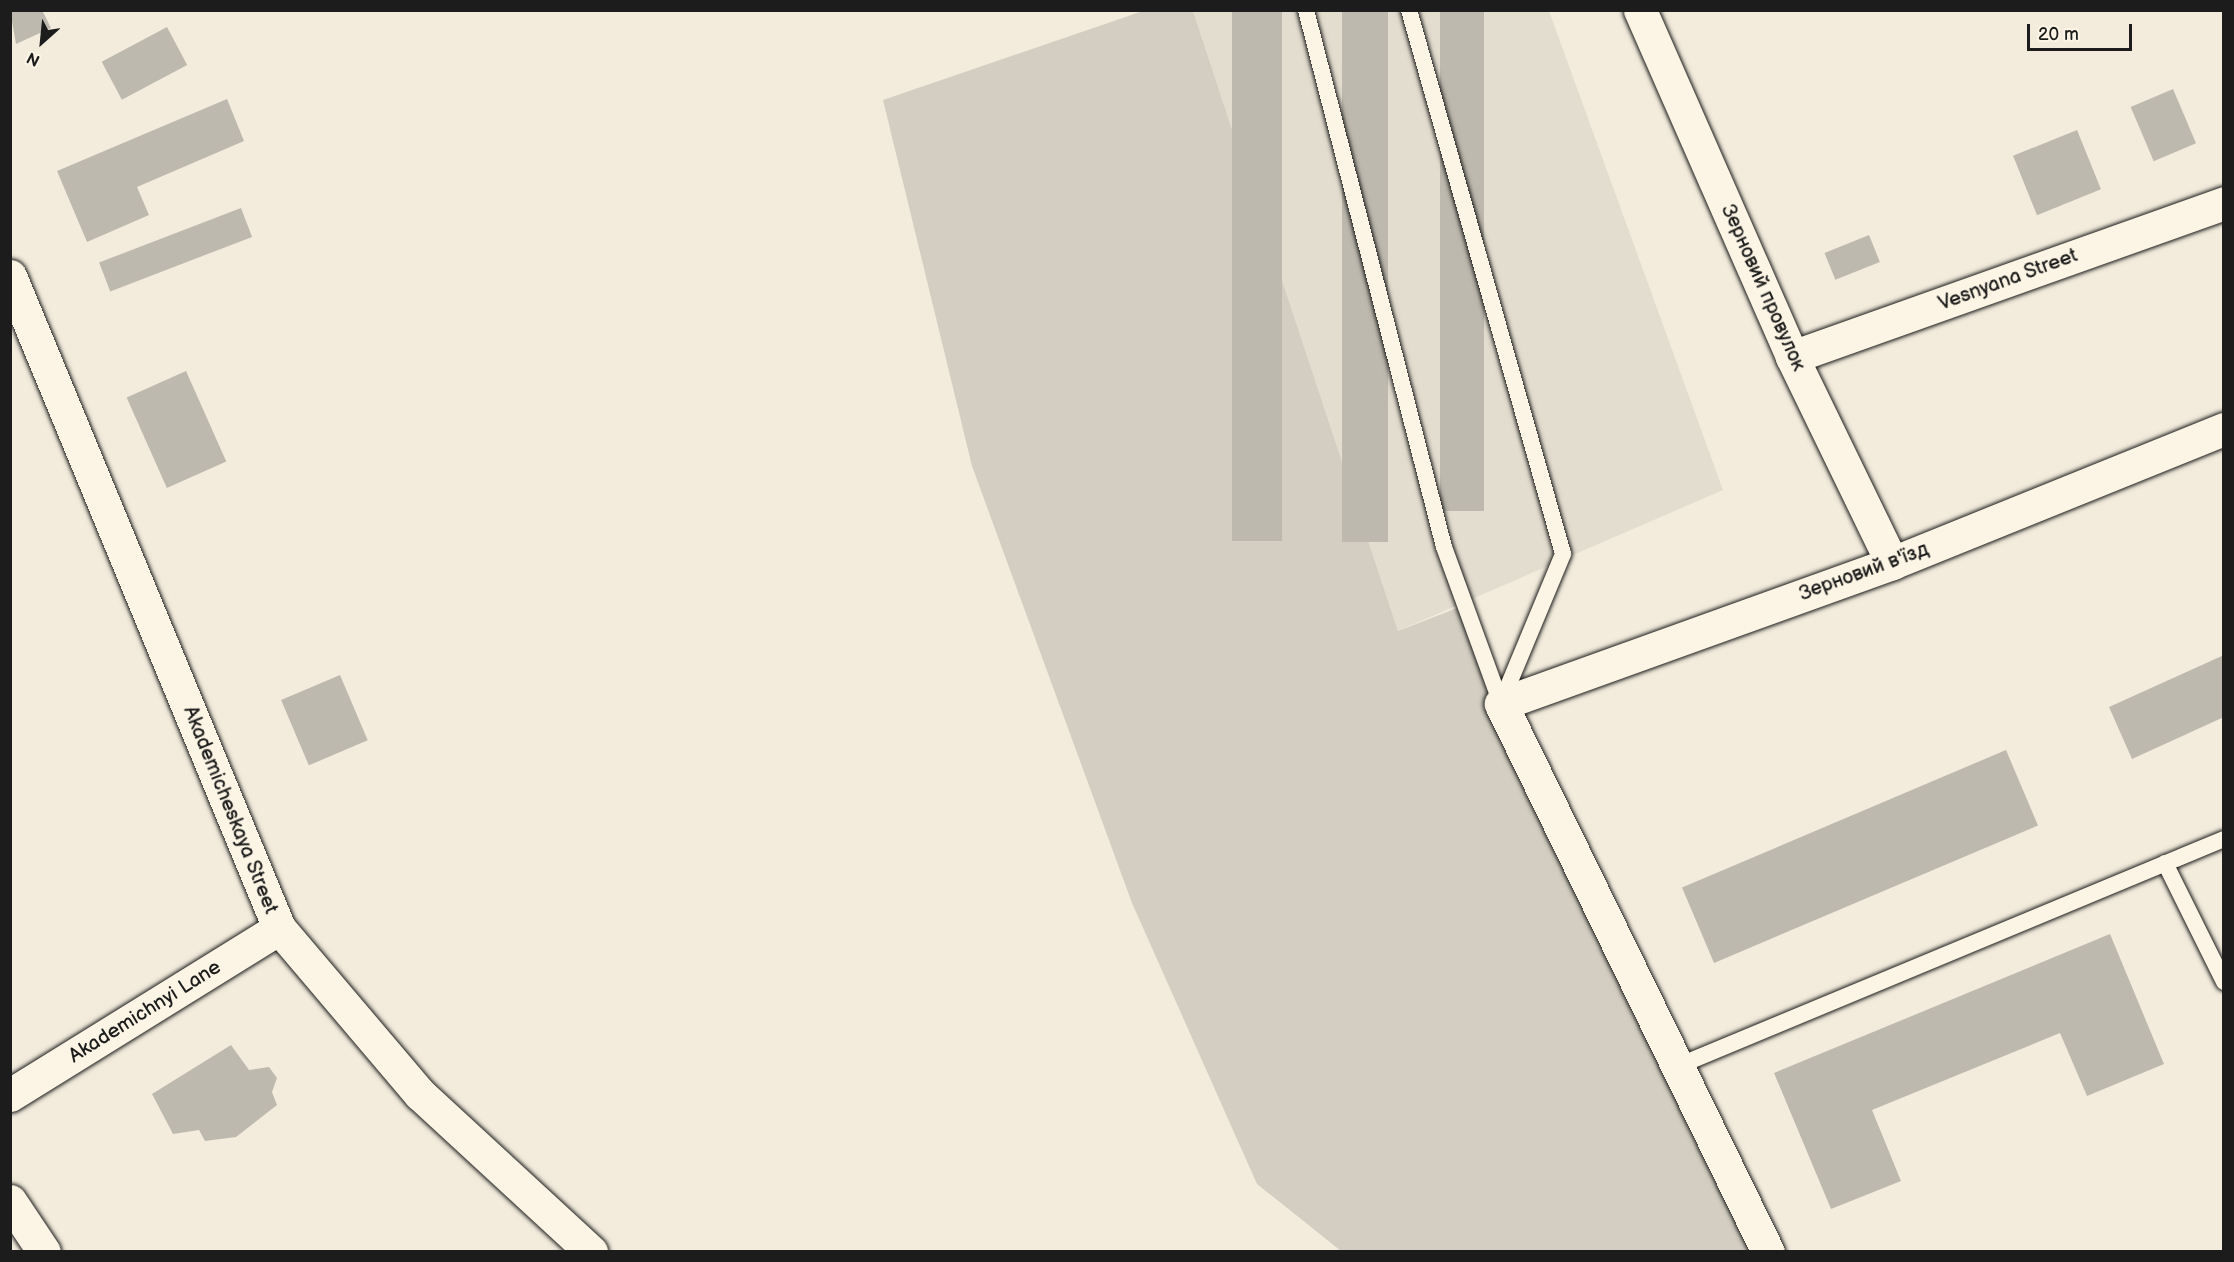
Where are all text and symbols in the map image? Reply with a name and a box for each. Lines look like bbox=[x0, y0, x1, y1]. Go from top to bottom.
north arrow bbox=[12, 12, 72, 72]
scale bar bbox=[2030, 12, 2135, 50]
text: 20 m bbox=[2038, 24, 2079, 45]
text: N bbox=[24, 47, 43, 70]
street label: Зерновий провулок bbox=[1715, 201, 1811, 375]
street label: Vesnyana Street bbox=[1935, 244, 2081, 316]
street label: Зерновий в'їзд bbox=[1796, 538, 1932, 606]
street label: Akademicheskaya Street bbox=[177, 703, 283, 917]
street label: Akademichnyi Lane bbox=[64, 955, 226, 1069]

